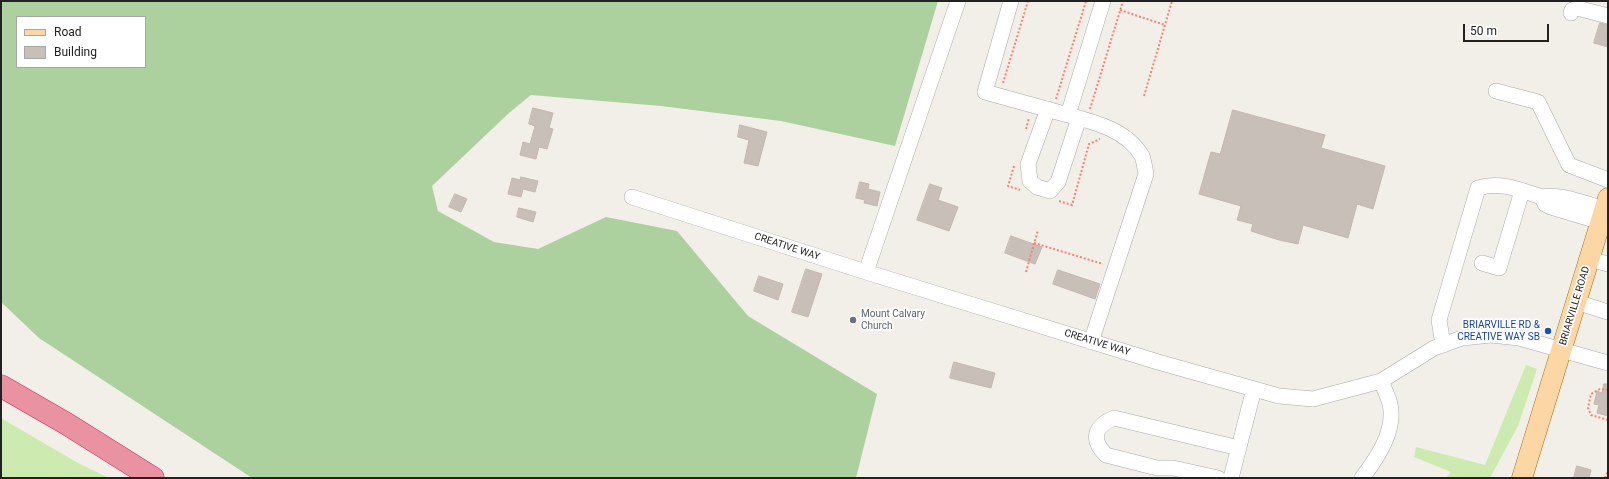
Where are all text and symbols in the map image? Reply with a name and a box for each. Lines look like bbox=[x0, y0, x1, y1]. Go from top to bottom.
legend bbox=[16, 16, 146, 68]
scale bar bbox=[1465, 16, 1551, 42]
text: 50 m bbox=[1470, 24, 1497, 38]
text: Road bbox=[54, 25, 82, 39]
text: Building bbox=[54, 45, 97, 59]
street label: CREATIVE WAY bbox=[753, 231, 821, 263]
street label: BRIARVILLE ROAD bbox=[1557, 265, 1593, 347]
place label: Mount Calvary Church bbox=[861, 308, 925, 332]
marker: Mount Calvary Church bbox=[848, 315, 858, 325]
place label: BRIARVILLE RD & CREATIVE WAY SB bbox=[1457, 319, 1540, 342]
marker: BRIARVILLE RD & CREATIVE WAY SB bbox=[1543, 326, 1553, 336]
street label: CREATIVE WAY bbox=[1063, 327, 1131, 359]

